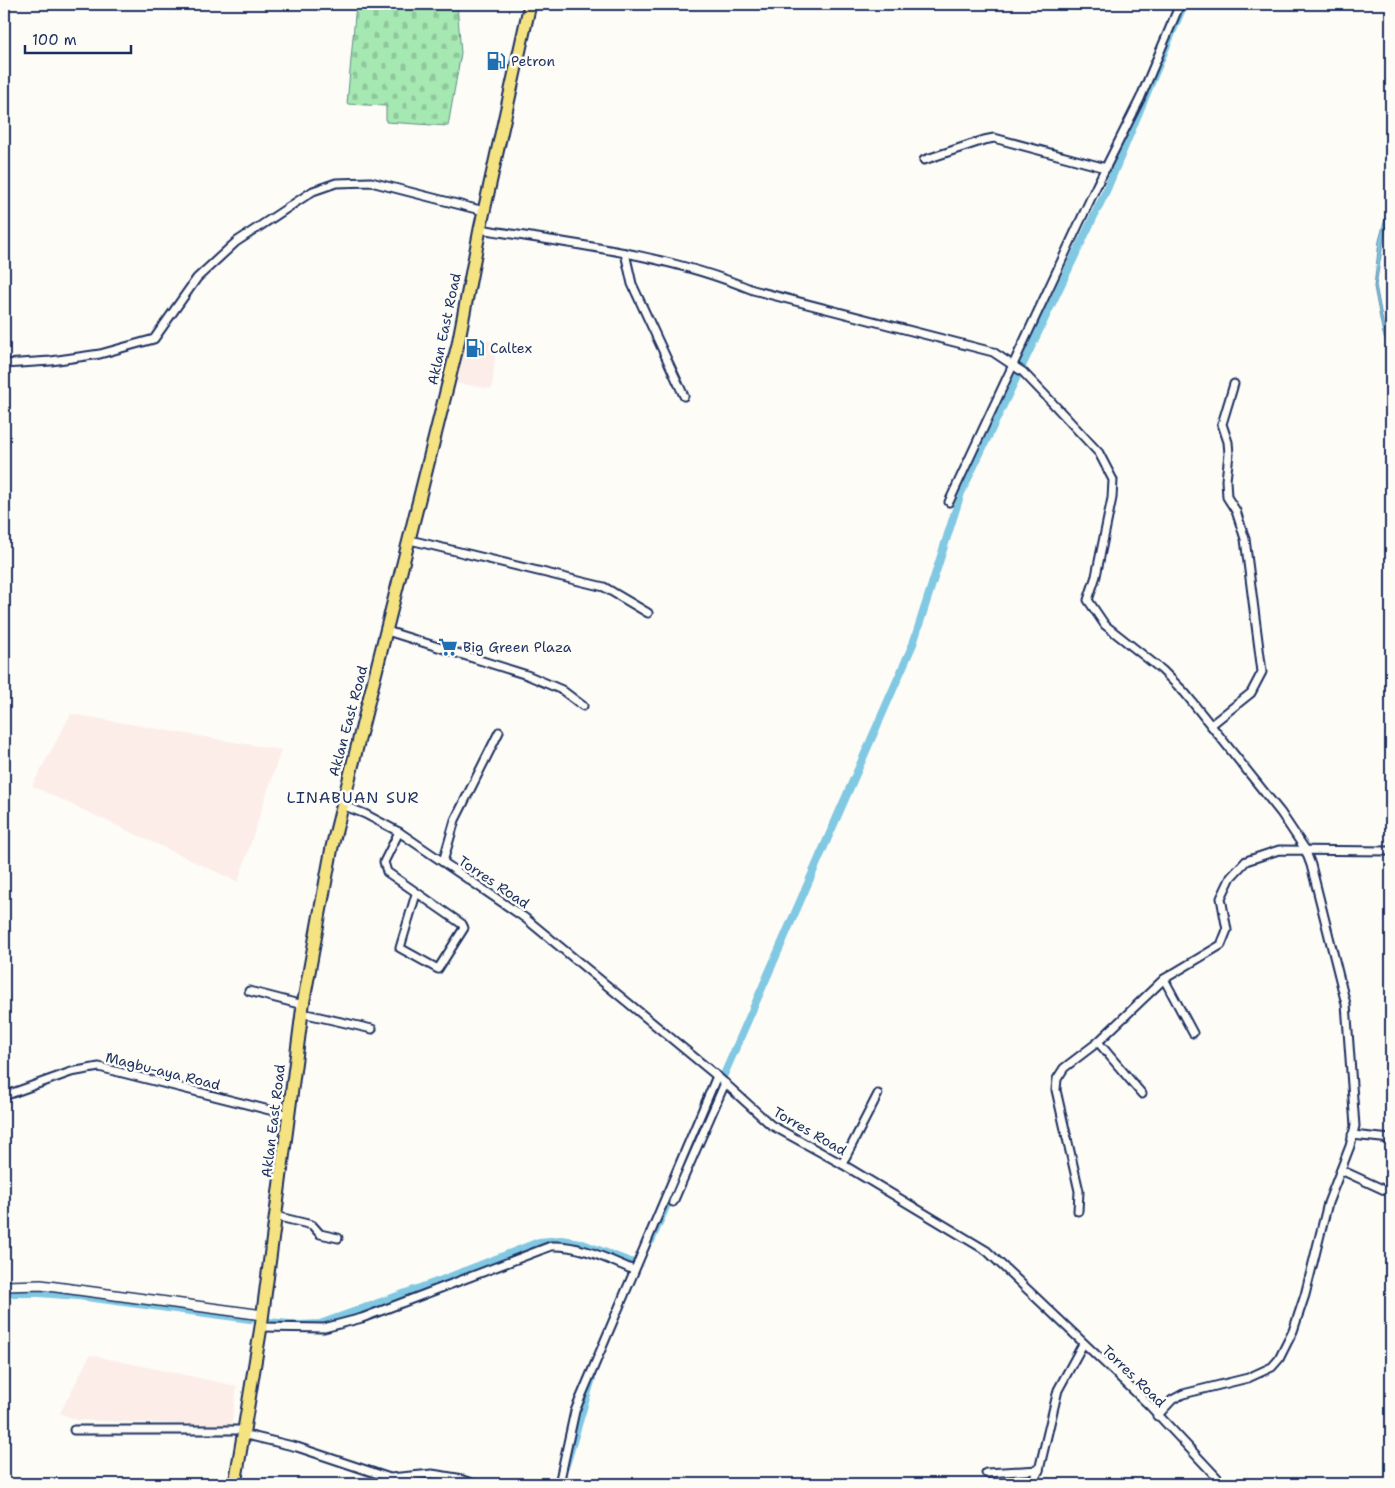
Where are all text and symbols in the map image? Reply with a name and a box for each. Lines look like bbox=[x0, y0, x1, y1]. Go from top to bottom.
scale bar bbox=[25, 22, 131, 54]
text: 100 m bbox=[32, 30, 77, 50]
fuel station icon: Petron bbox=[485, 50, 507, 72]
place label: Petron bbox=[511, 52, 556, 70]
street label: Aklan East Road bbox=[423, 271, 465, 387]
fuel station icon: Caltex bbox=[464, 337, 486, 359]
place label: Caltex bbox=[490, 339, 532, 357]
supermarket icon: Big Green Plaza bbox=[437, 636, 459, 658]
place label: Big Green Plaza bbox=[463, 638, 572, 656]
street label: Aklan East Road bbox=[325, 663, 371, 778]
district label: LINABUAN SUR bbox=[286, 787, 420, 808]
street label: Torres Road bbox=[455, 852, 533, 912]
street label: Magbu-aya Road bbox=[104, 1048, 222, 1094]
street label: Aklan East Road bbox=[257, 1063, 289, 1179]
street label: Torres Road bbox=[770, 1103, 850, 1159]
street label: Torres Road bbox=[1098, 1341, 1170, 1411]

